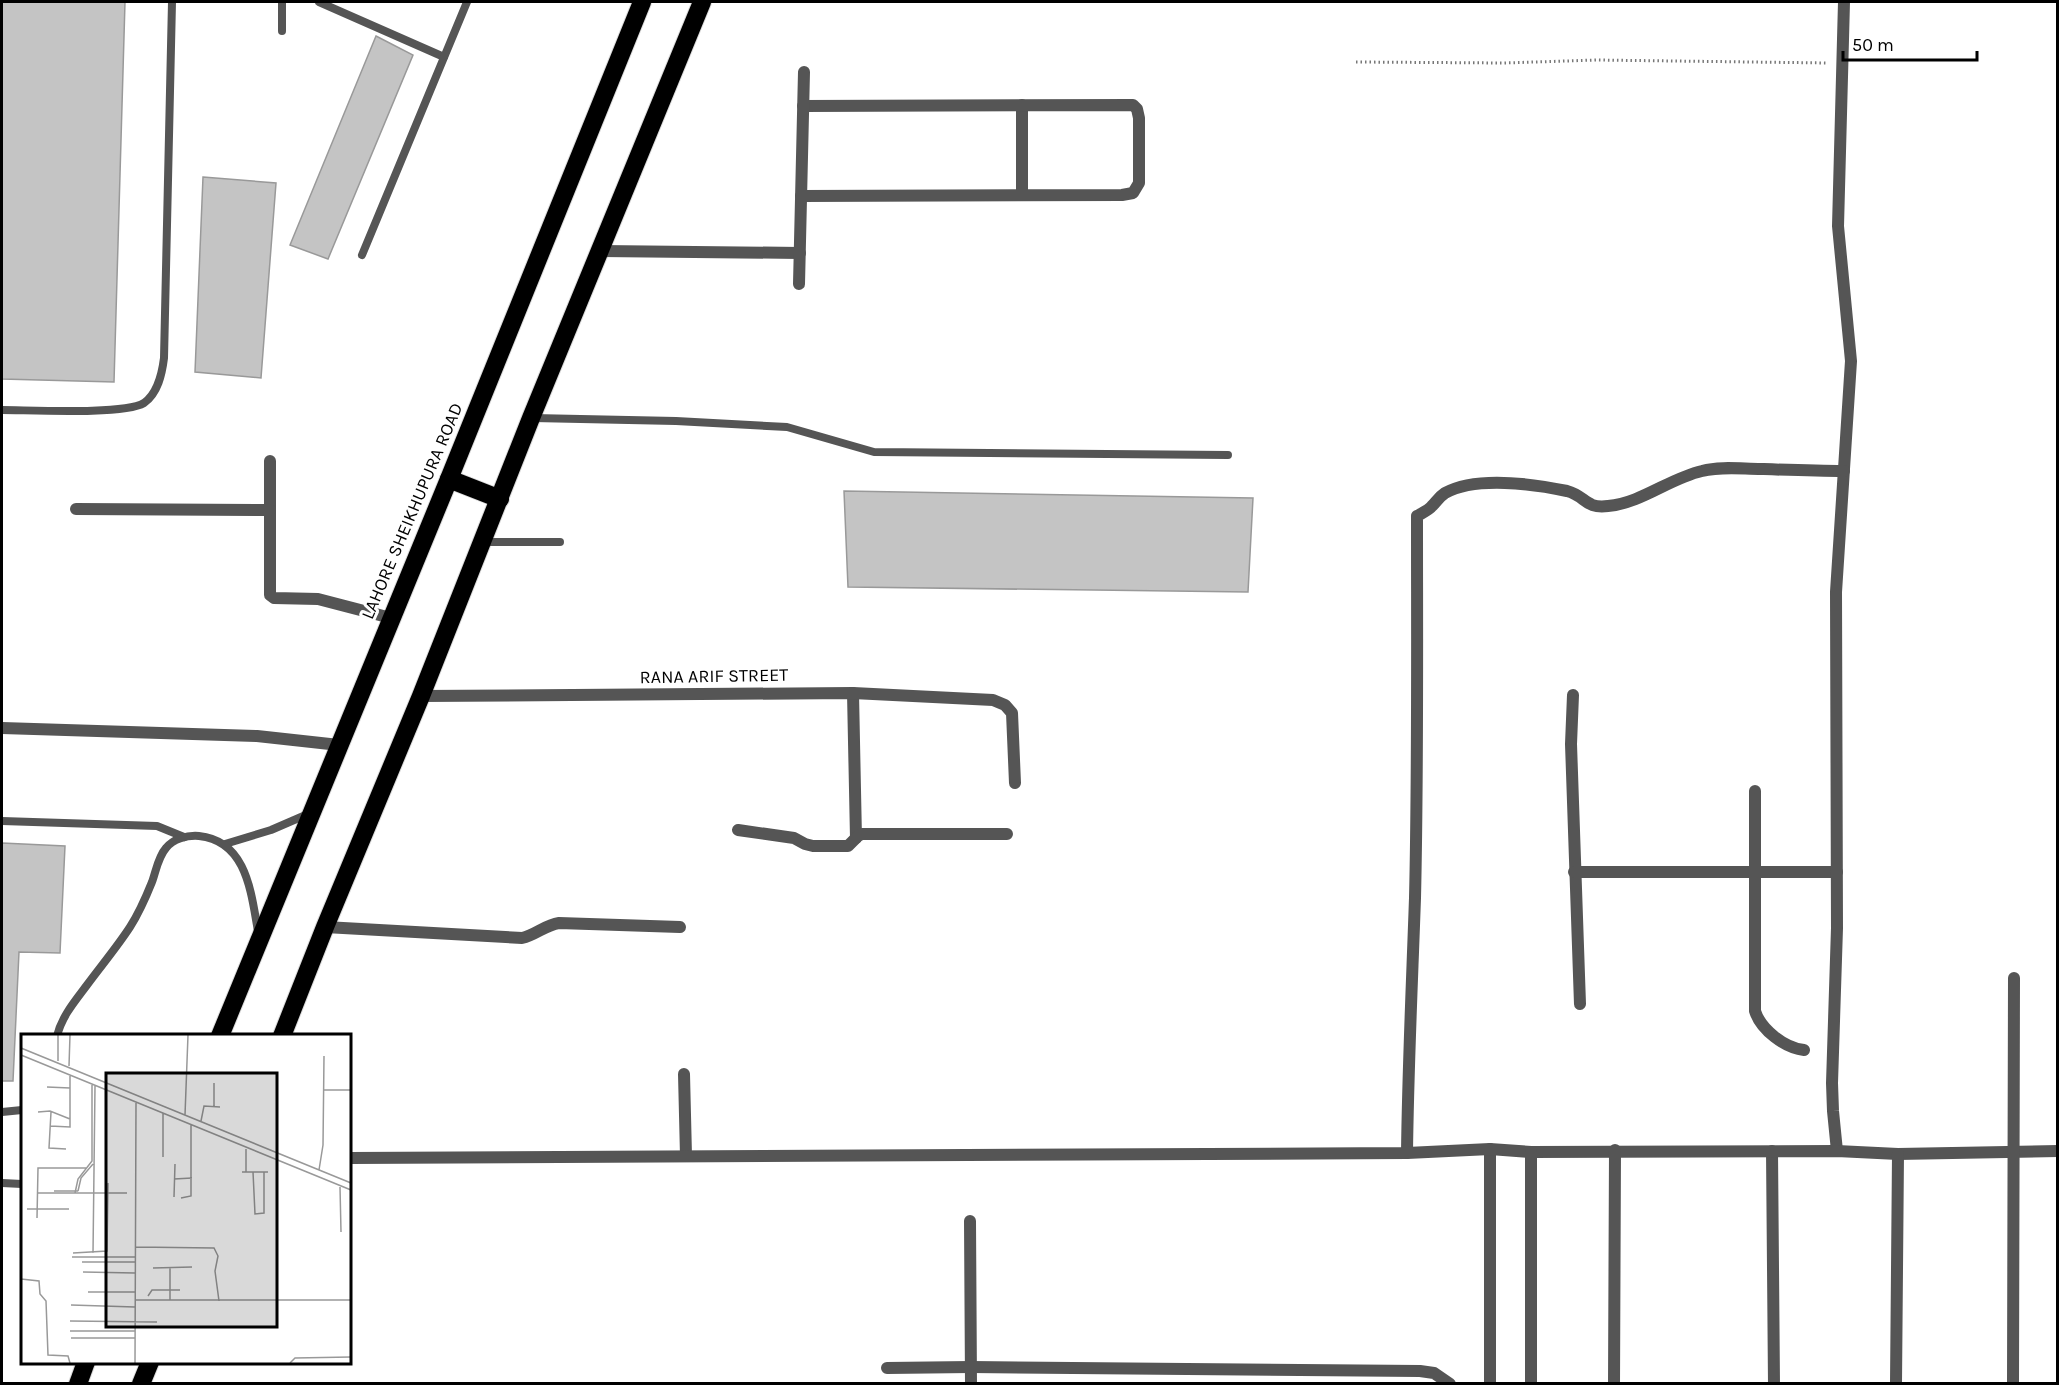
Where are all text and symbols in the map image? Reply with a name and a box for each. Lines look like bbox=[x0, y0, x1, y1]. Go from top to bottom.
scale bar bbox=[1843, 24, 1976, 62]
text: 50 m bbox=[1852, 34, 1894, 56]
street label: LAHORE SHEIKHUPURA ROAD bbox=[356, 400, 468, 622]
street label: RANA ARIF STREET bbox=[640, 664, 788, 688]
inset map bbox=[21, 1034, 351, 1364]

